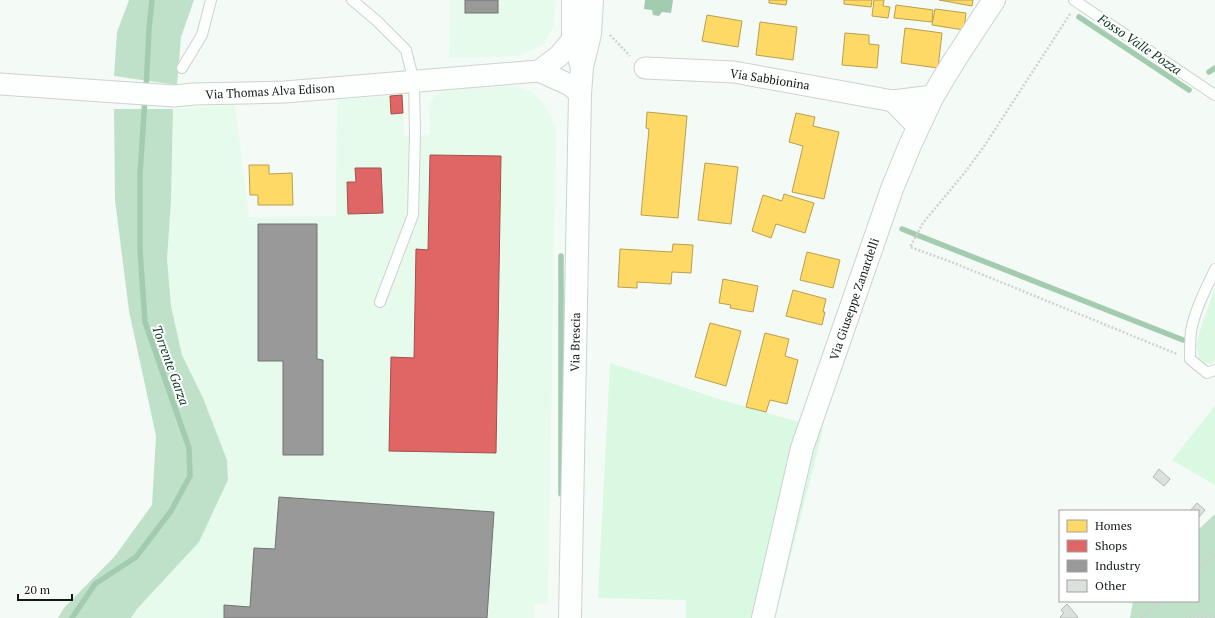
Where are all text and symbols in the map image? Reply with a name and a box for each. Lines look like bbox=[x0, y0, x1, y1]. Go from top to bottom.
water label: Fosso Valle Pozza bbox=[1094, 9, 1185, 79]
street label: Via Sabbionina bbox=[729, 65, 811, 93]
street label: Via Thomas Alva Edison bbox=[205, 80, 335, 102]
street label: Via Giuseppe Zanardelli bbox=[826, 236, 882, 362]
street label: Via Brescia bbox=[567, 312, 583, 372]
water label: Torrente Garza bbox=[148, 322, 194, 408]
legend bbox=[1059, 510, 1199, 602]
text: Homes bbox=[1095, 518, 1132, 533]
text: Shops bbox=[1095, 538, 1127, 553]
text: Industry bbox=[1095, 558, 1141, 573]
scale bar bbox=[18, 576, 72, 602]
text: Other bbox=[1095, 578, 1126, 593]
text: 20 m bbox=[24, 582, 51, 597]

